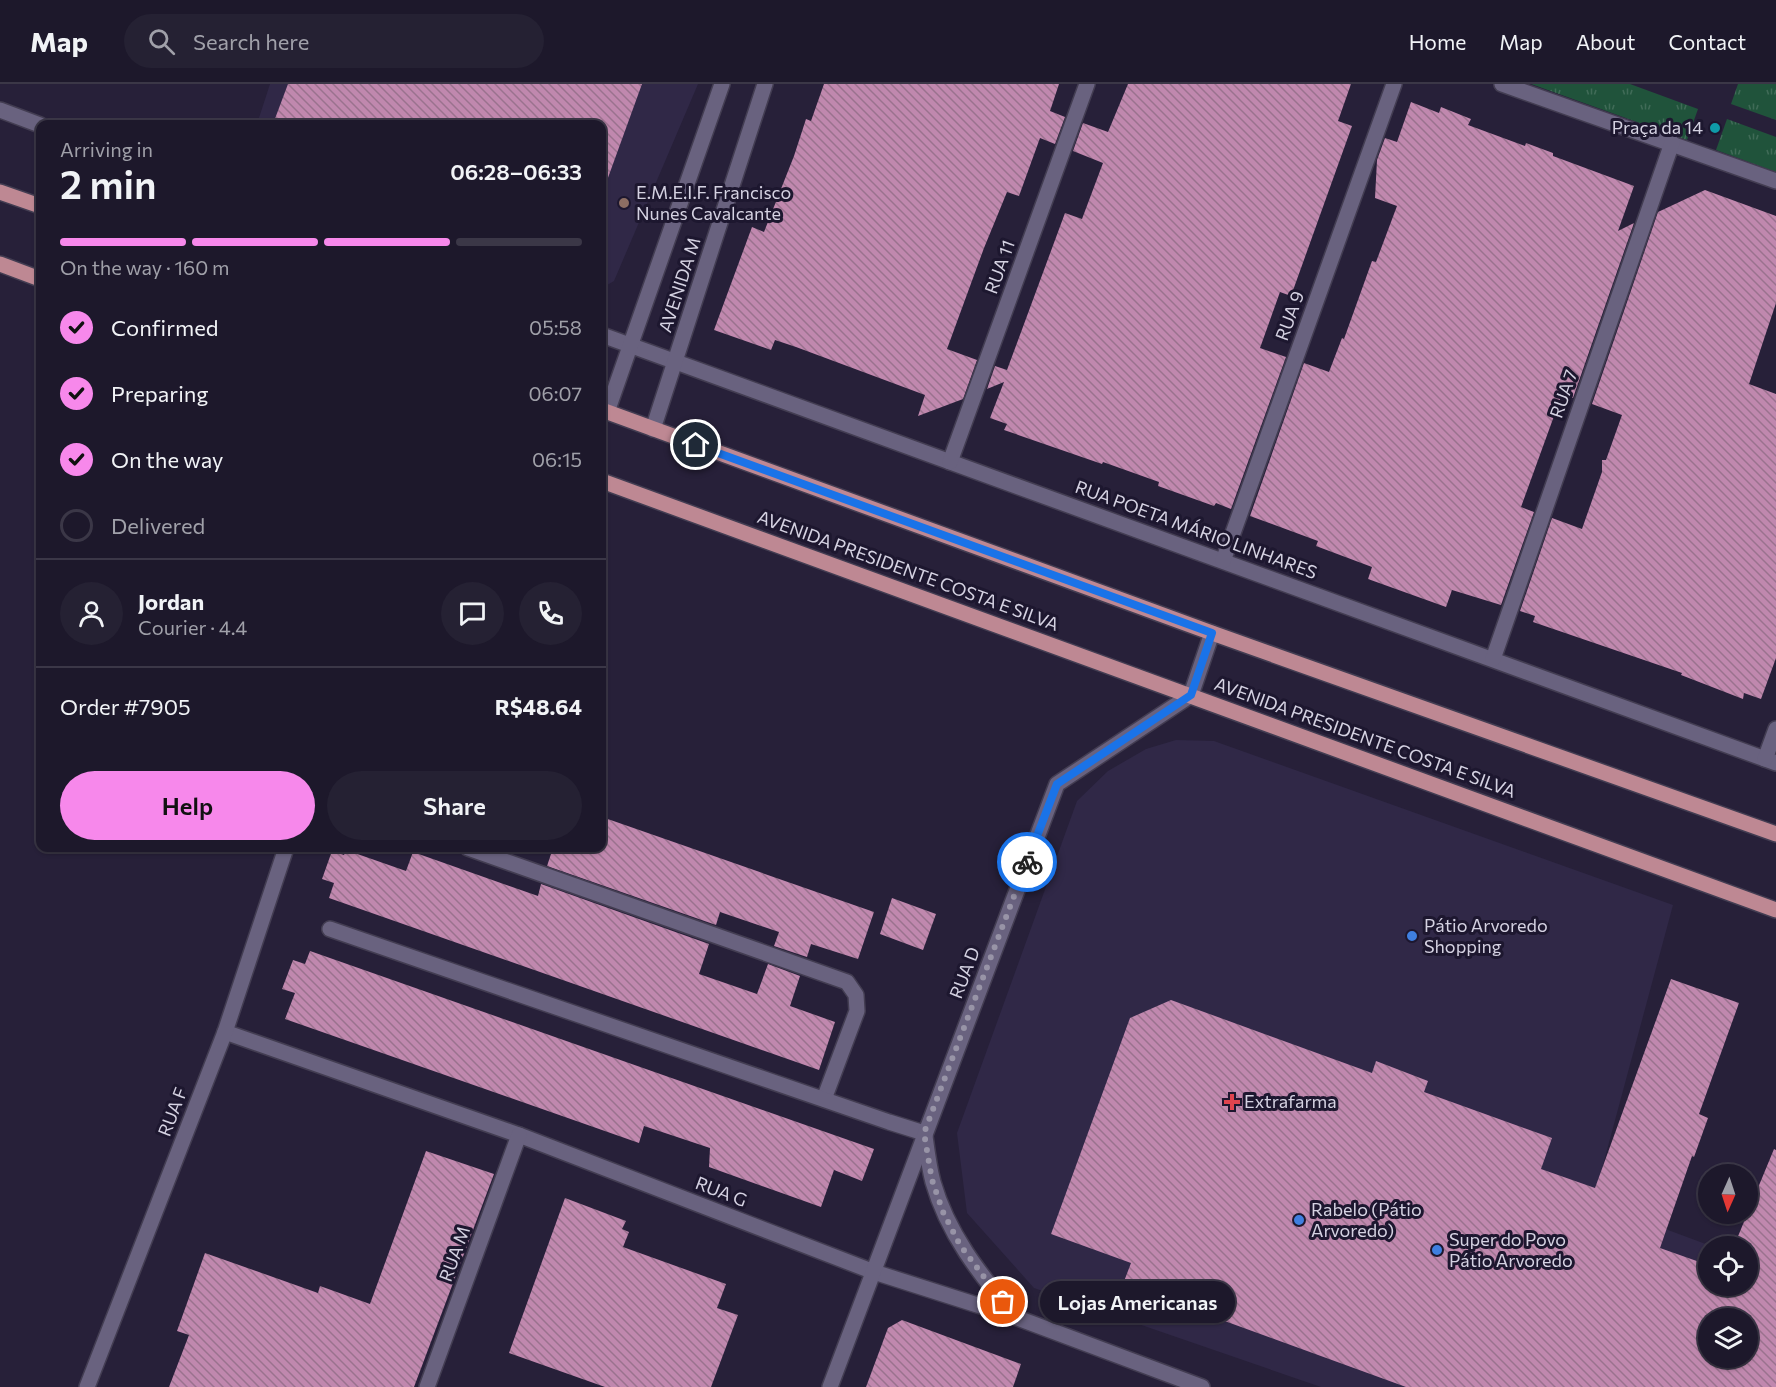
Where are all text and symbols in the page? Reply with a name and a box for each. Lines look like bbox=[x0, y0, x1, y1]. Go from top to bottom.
search box bbox=[124, 14, 544, 68]
text: Map bbox=[30, 24, 88, 58]
icon: search bbox=[145, 25, 178, 58]
text: Search here bbox=[193, 28, 309, 55]
text: Home bbox=[1409, 29, 1466, 54]
text: Map bbox=[1499, 29, 1543, 54]
text: About bbox=[1576, 29, 1635, 54]
text: Contact bbox=[1668, 29, 1746, 54]
place label: Praça da 14 bbox=[1612, 116, 1703, 138]
marker: Praça da 14 bbox=[1708, 121, 1722, 135]
text: Arriving in bbox=[60, 137, 153, 161]
text: 06:28–06:33 bbox=[450, 158, 582, 185]
text: 2 min bbox=[60, 159, 157, 207]
place label: E.M.E.I.F. Francisco Nunes Cavalcante bbox=[636, 181, 791, 224]
marker: E.M.E.I.F. Francisco Nunes Cavalcante bbox=[617, 196, 631, 210]
street label: AVENIDA M bbox=[653, 234, 705, 335]
street label: RUA 11 bbox=[979, 237, 1019, 297]
text: On the way · 160 m bbox=[60, 255, 229, 279]
street label: RUA 9 bbox=[1270, 288, 1308, 343]
icon: check bbox=[60, 311, 93, 344]
text: Confirmed bbox=[111, 314, 218, 341]
text: 05:58 bbox=[529, 315, 582, 339]
street label: RUA 7 bbox=[1545, 367, 1582, 421]
icon: check bbox=[60, 377, 93, 410]
text: Preparing bbox=[111, 380, 208, 407]
text: 06:07 bbox=[529, 381, 582, 405]
pin bbox=[670, 419, 721, 470]
icon: home bbox=[679, 428, 712, 461]
icon: check bbox=[60, 443, 93, 476]
text: On the way bbox=[111, 446, 223, 473]
text: 06:15 bbox=[532, 447, 582, 471]
street label: RUA POETA MÁRIO LINHARES bbox=[1072, 475, 1320, 583]
street label: AVENIDA PRESIDENTE COSTA E SILVA bbox=[755, 505, 1062, 635]
text: Delivered bbox=[111, 512, 205, 539]
button: person bbox=[60, 582, 123, 645]
button: chat bbox=[441, 582, 504, 645]
button: phone bbox=[519, 582, 582, 645]
text: Jordan bbox=[138, 588, 204, 615]
text: Courier · 4.4 bbox=[138, 615, 247, 639]
street label: AVENIDA PRESIDENTE COSTA E SILVA bbox=[1212, 672, 1519, 802]
text: Order #7905 bbox=[60, 693, 191, 720]
text: R$48.64 bbox=[495, 693, 582, 720]
button: Help bbox=[60, 771, 315, 840]
button: Share bbox=[327, 771, 582, 840]
courier bbox=[997, 832, 1057, 892]
icon: bike bbox=[1011, 846, 1044, 879]
place label: Pátio Arvoredo Shopping bbox=[1424, 914, 1548, 957]
marker: Pátio Arvoredo Shopping bbox=[1405, 929, 1419, 943]
street label: RUA D bbox=[944, 944, 984, 1002]
street label: RUA F bbox=[153, 1084, 191, 1139]
place label: Extrafarma bbox=[1244, 1090, 1337, 1112]
marker: Extrafarma bbox=[1225, 1095, 1239, 1109]
north arrow bbox=[1698, 1164, 1758, 1224]
map controls bbox=[1698, 1164, 1758, 1368]
street label: RUA G bbox=[693, 1171, 750, 1211]
place label: Rabelo (Pátio Arvoredo) bbox=[1311, 1198, 1422, 1241]
marker: Rabelo (Pátio Arvoredo) bbox=[1292, 1213, 1306, 1227]
street label: RUA M bbox=[434, 1223, 474, 1284]
place label: Super do Povo Pátio Arvoredo bbox=[1449, 1228, 1573, 1271]
button: locate bbox=[1698, 1236, 1758, 1296]
marker: Super do Povo Pátio Arvoredo bbox=[1430, 1243, 1444, 1257]
pin bbox=[977, 1276, 1028, 1327]
callout: Lojas Americanas bbox=[1039, 1281, 1234, 1323]
icon: bag bbox=[986, 1285, 1019, 1318]
text: Lojas Americanas bbox=[1058, 1290, 1217, 1314]
button: layers bbox=[1698, 1308, 1758, 1368]

